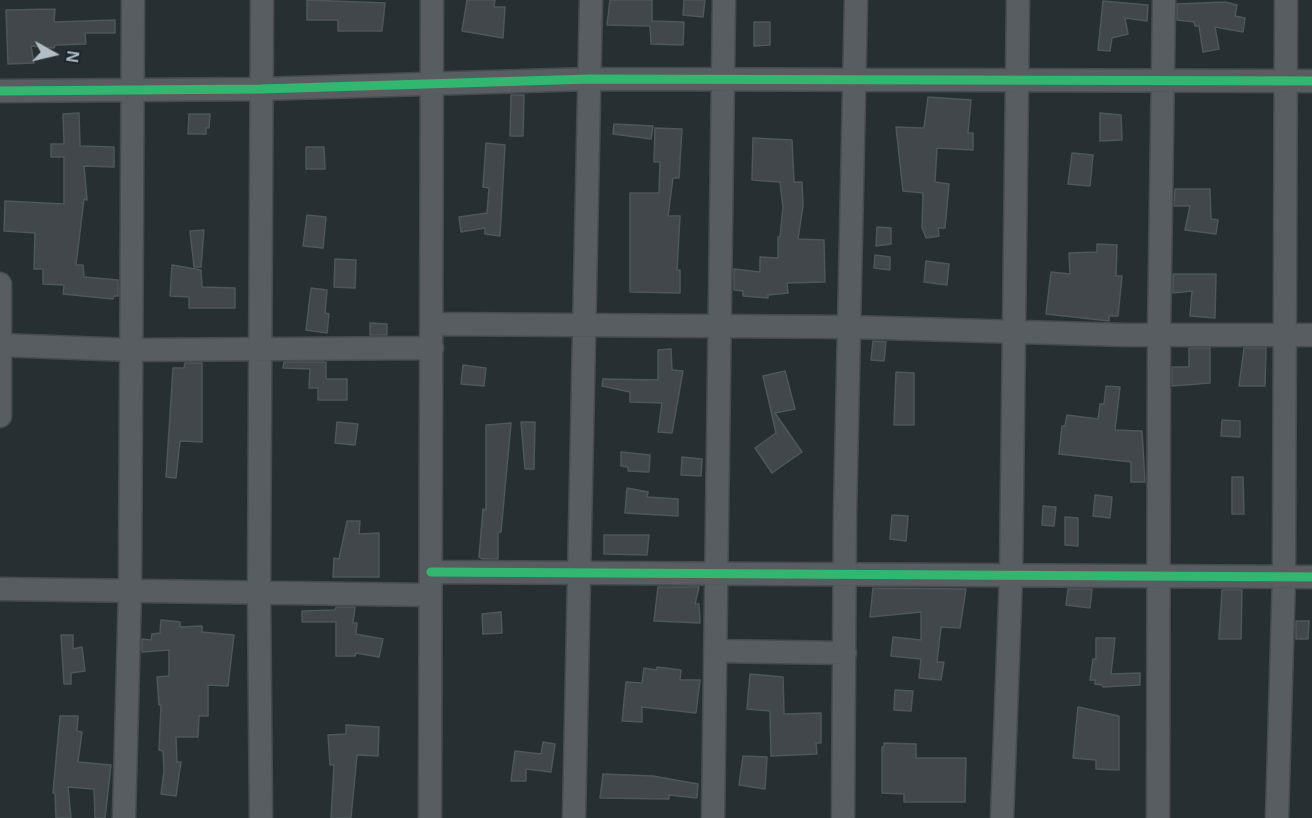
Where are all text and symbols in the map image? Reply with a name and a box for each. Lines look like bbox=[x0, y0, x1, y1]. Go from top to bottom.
north arrow bbox=[24, 24, 84, 84]
text: N bbox=[63, 50, 82, 63]

